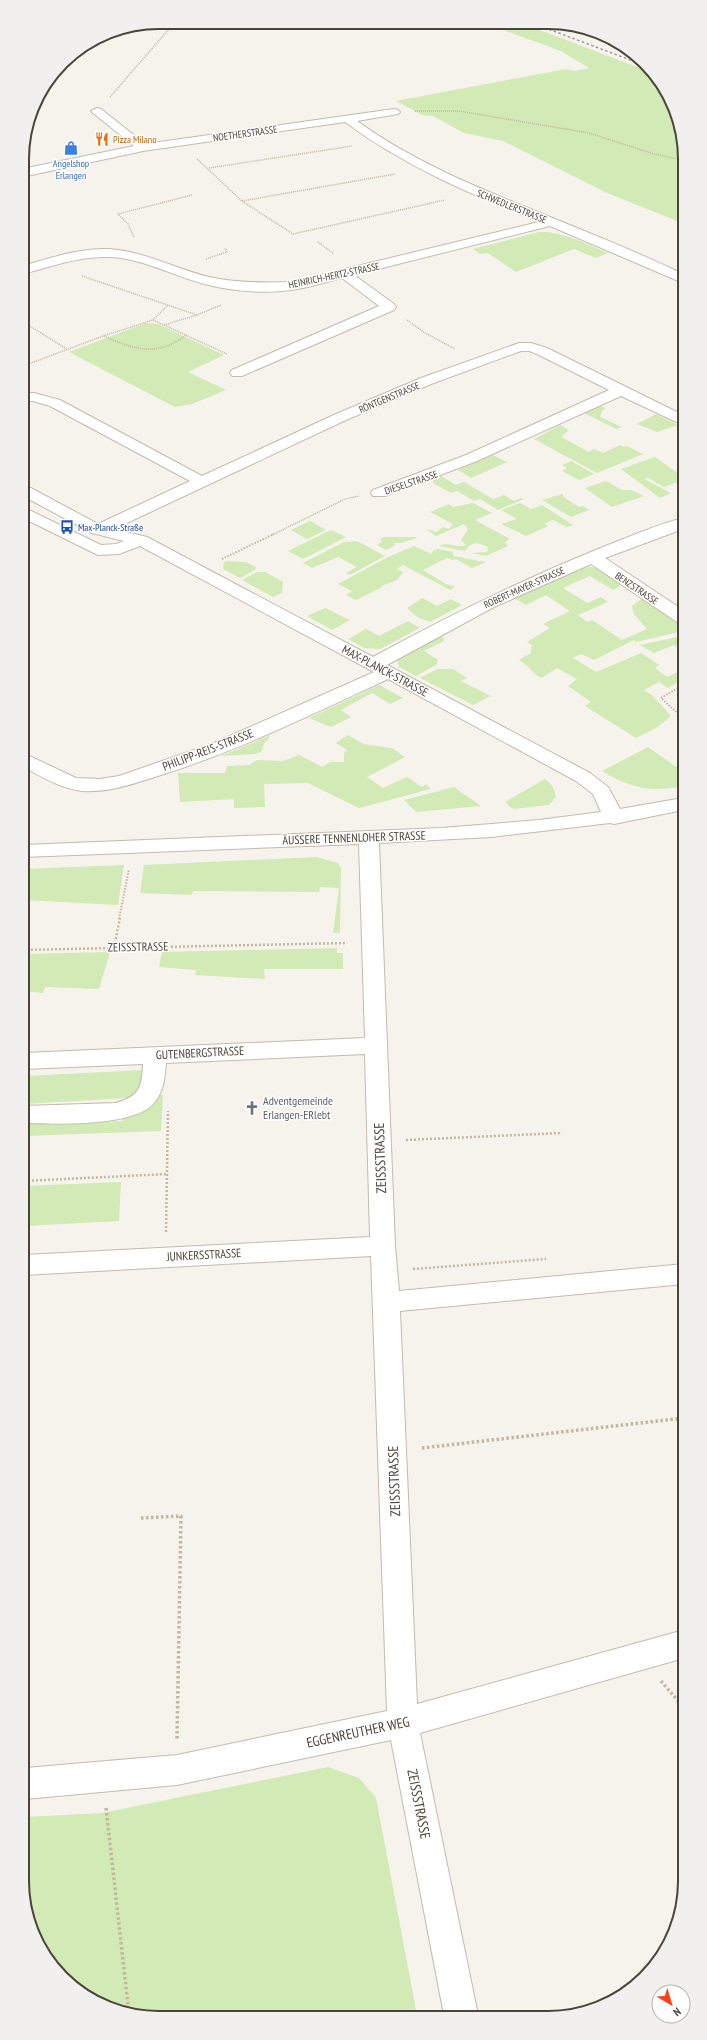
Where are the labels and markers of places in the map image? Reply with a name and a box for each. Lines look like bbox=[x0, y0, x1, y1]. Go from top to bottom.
restaurant icon: Pizza Milano bbox=[94, 131, 110, 147]
place label: Pizza Milano bbox=[113, 133, 157, 146]
shop icon: Angelshop Erlangen bbox=[63, 140, 79, 156]
place label: Angelshop Erlangen bbox=[53, 157, 89, 182]
bus stop icon: Max-Planck-Straße bbox=[59, 519, 75, 535]
place label: Max-Planck-Straße bbox=[78, 521, 143, 534]
place label: Adventgemeinde Erlangen-ERlebt bbox=[263, 1093, 333, 1122]
church icon: Adventgemeinde Erlangen-ERlebt bbox=[244, 1100, 260, 1116]

